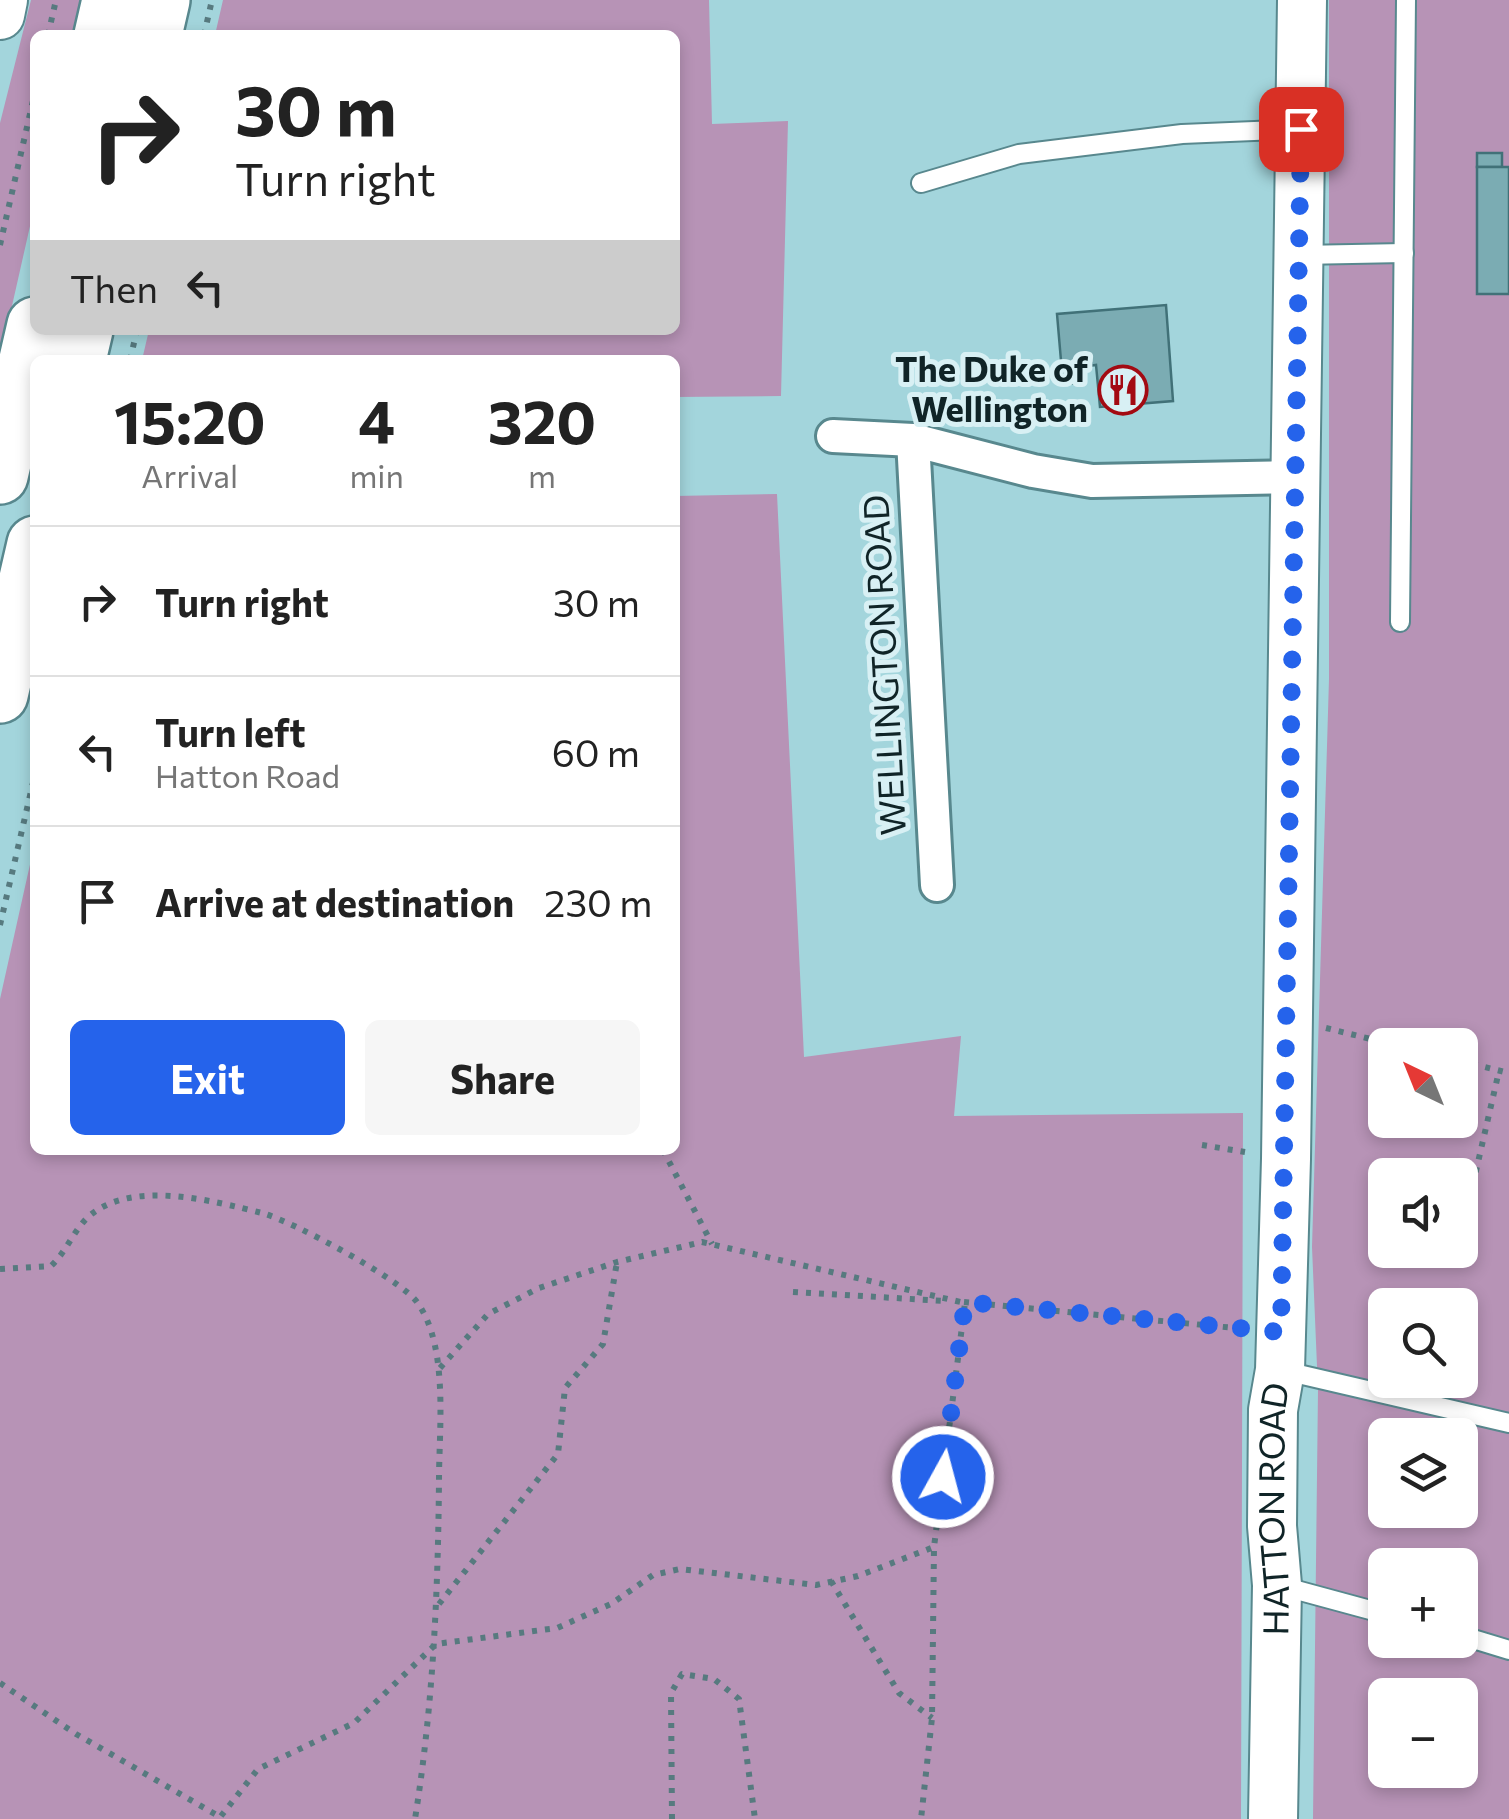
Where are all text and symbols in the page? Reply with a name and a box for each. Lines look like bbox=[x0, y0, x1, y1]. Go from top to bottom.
text: 30 m bbox=[235, 65, 397, 150]
icon: right bbox=[70, 70, 200, 200]
pin bbox=[1259, 87, 1344, 172]
icon: arrive bbox=[1274, 102, 1329, 157]
text: Turn right bbox=[235, 150, 436, 205]
icon: left bbox=[178, 260, 233, 315]
text: Then bbox=[70, 264, 158, 311]
place label: The Duke of Wellington bbox=[895, 346, 1089, 429]
restaurant icon: The Duke of Wellington bbox=[1097, 364, 1149, 416]
text: 15:20 bbox=[114, 383, 266, 456]
text: 4 bbox=[358, 383, 395, 456]
text: 320 bbox=[488, 383, 596, 456]
text: Arrival bbox=[141, 455, 238, 495]
text: min bbox=[349, 455, 404, 495]
text: m bbox=[528, 455, 556, 495]
street label: WELLINGTON ROAD bbox=[852, 494, 913, 837]
icon: right bbox=[70, 574, 125, 629]
text: Turn right bbox=[155, 578, 329, 625]
text: 30 m bbox=[553, 578, 640, 625]
text: Turn left bbox=[155, 708, 306, 755]
icon: left bbox=[70, 724, 125, 779]
text: 60 m bbox=[552, 728, 640, 775]
text: Hatton Road bbox=[155, 755, 340, 795]
icon: arrive bbox=[70, 874, 125, 929]
text: Arrive at destination bbox=[155, 878, 514, 925]
text: 230 m bbox=[544, 878, 652, 925]
button: Exit bbox=[70, 1020, 345, 1135]
button: Share bbox=[365, 1020, 640, 1135]
north arrow bbox=[1368, 1028, 1478, 1138]
map controls bbox=[1368, 1028, 1478, 1788]
button: sound bbox=[1368, 1158, 1478, 1268]
button: search bbox=[1368, 1288, 1478, 1398]
street label: HATTON ROAD bbox=[1247, 1379, 1296, 1636]
button: layers bbox=[1368, 1418, 1478, 1528]
position arrow bbox=[891, 1425, 995, 1529]
button: + bbox=[1368, 1548, 1478, 1658]
button: − bbox=[1368, 1678, 1478, 1788]

